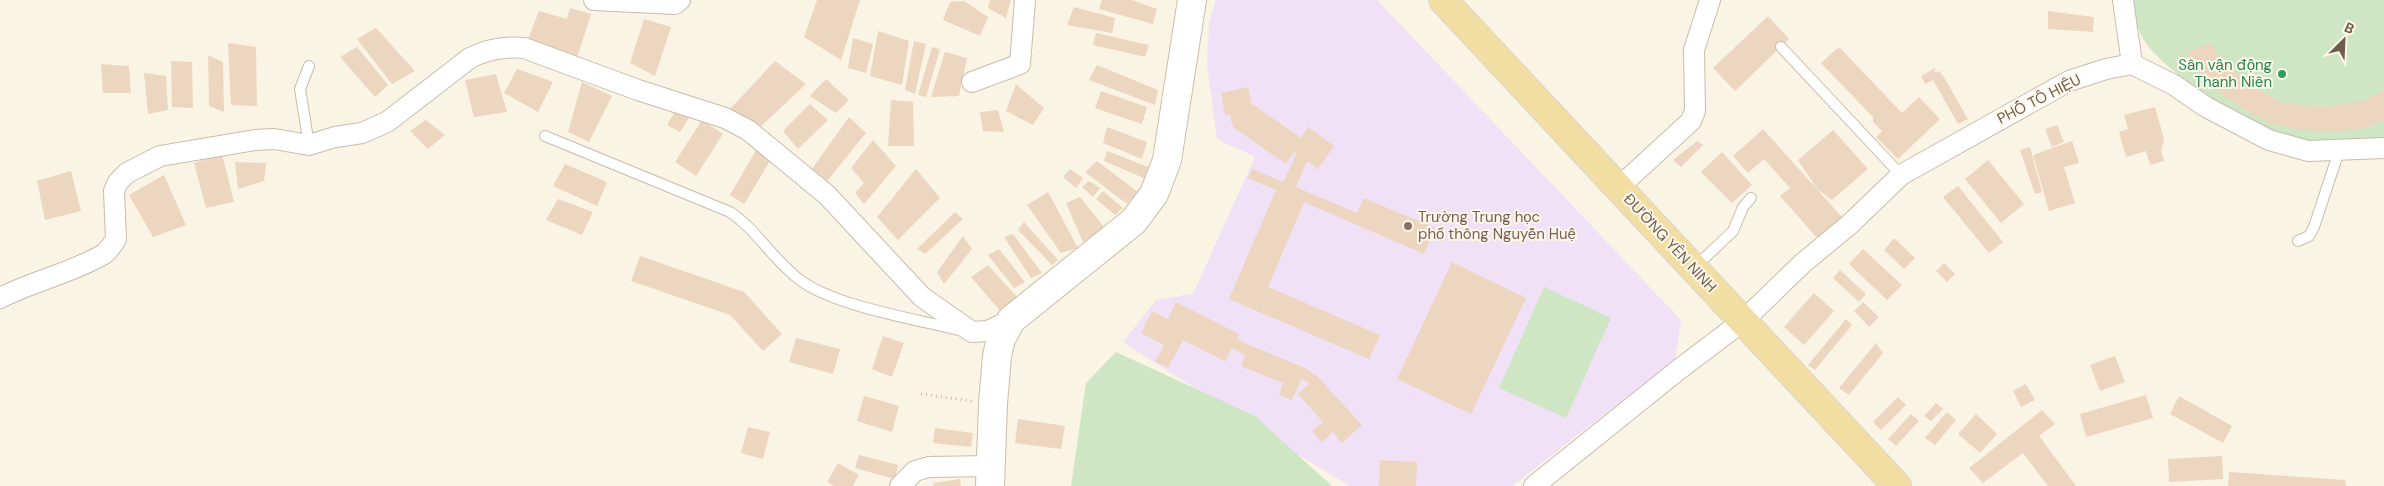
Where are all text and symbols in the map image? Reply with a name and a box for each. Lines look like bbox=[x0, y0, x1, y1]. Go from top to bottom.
north arrow bbox=[2319, 15, 2369, 65]
text: B bbox=[2342, 18, 2357, 38]
place label: Sân vận động Thanh Niên bbox=[2178, 55, 2272, 92]
marker: Sân vận động Thanh Niên bbox=[2276, 68, 2288, 80]
street label: PHỐ TÔ HIỆU bbox=[1994, 69, 2084, 129]
street label: ĐƯỜNG YÊN NINH bbox=[1619, 189, 1721, 297]
place label: Trường Trung học phổ thông Nguyễn Huệ bbox=[1418, 207, 1576, 244]
marker: Trường Trung học phổ thông Nguyễn Huệ bbox=[1402, 220, 1414, 232]

